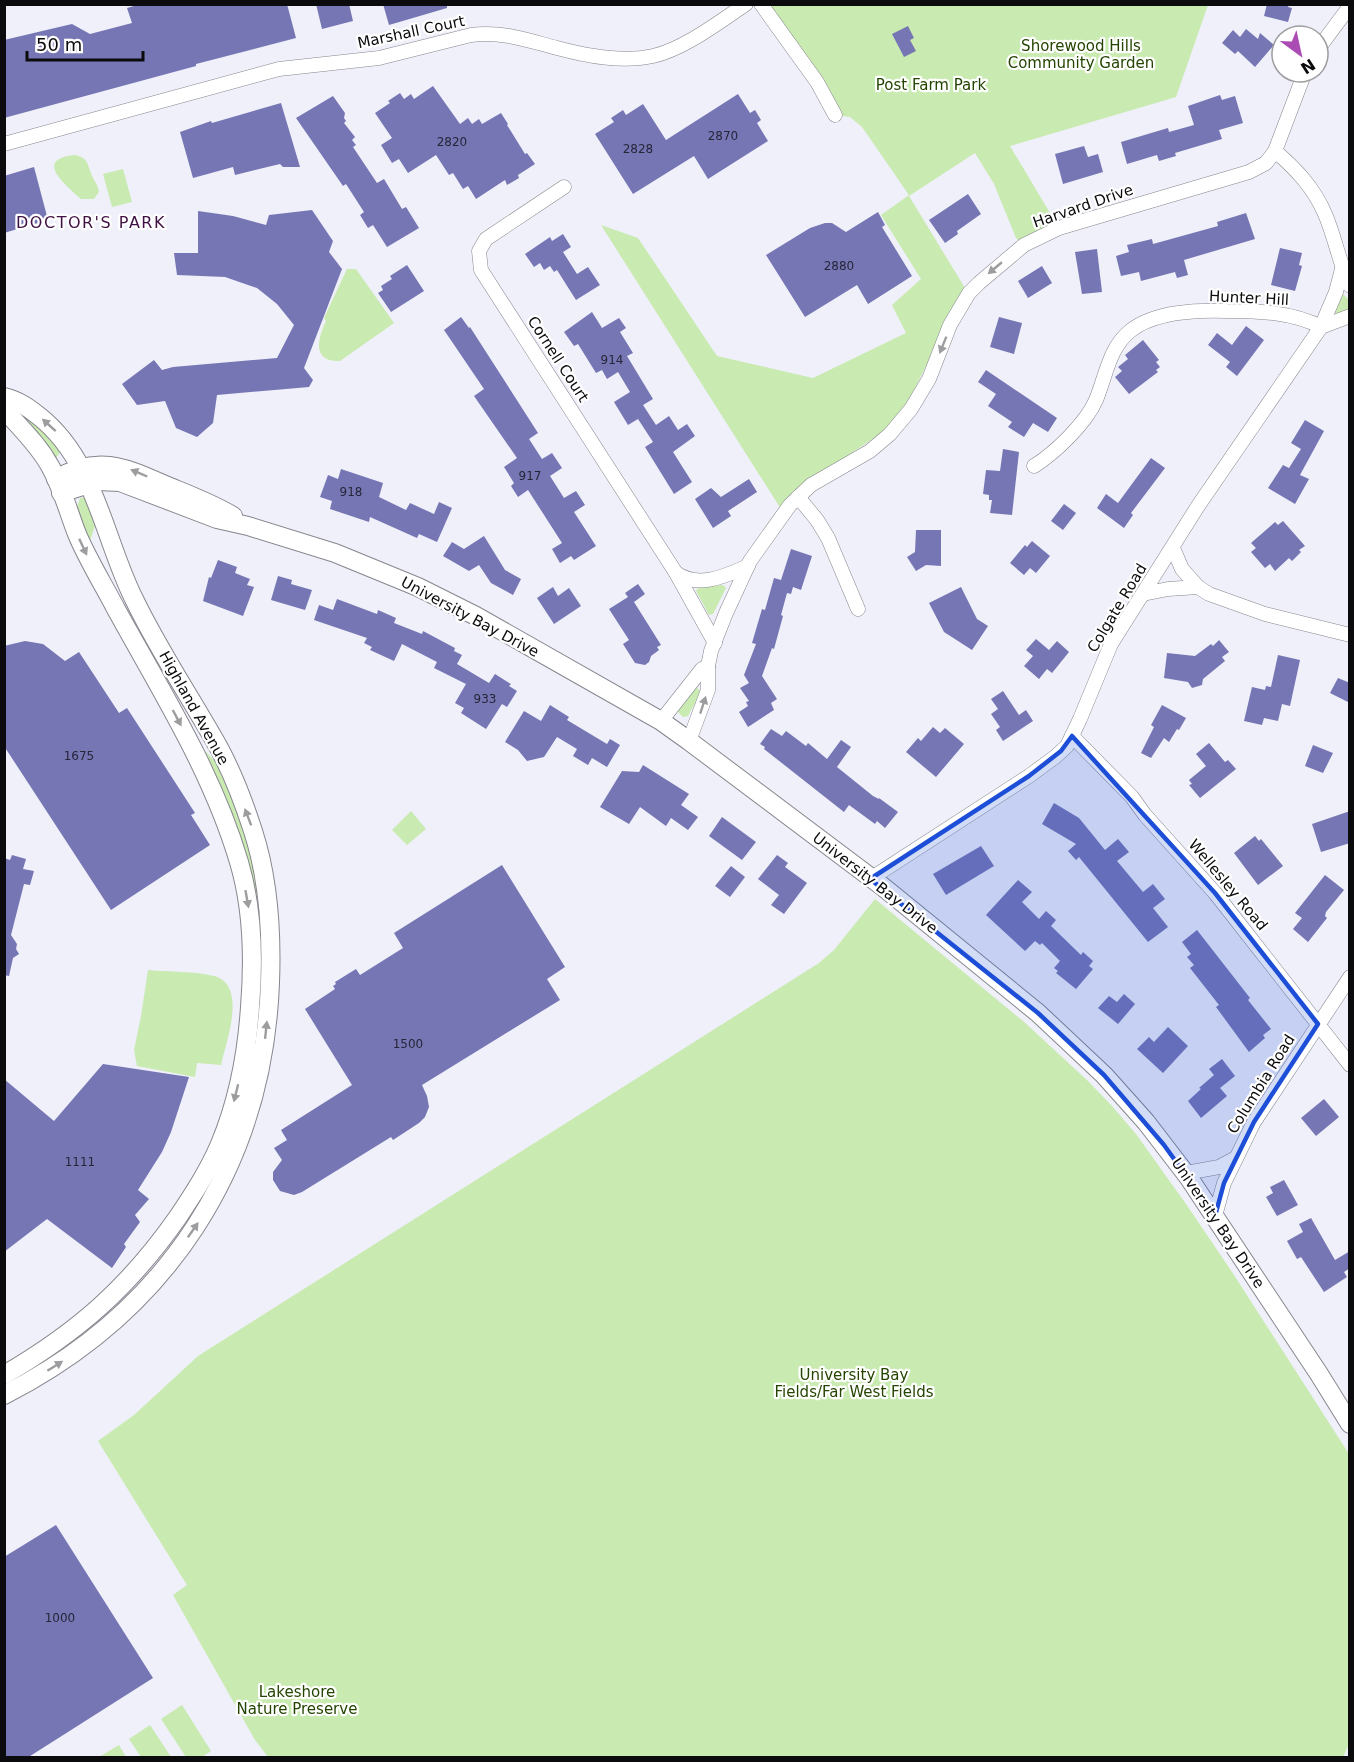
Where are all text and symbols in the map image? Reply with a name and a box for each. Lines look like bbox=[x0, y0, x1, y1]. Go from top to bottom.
street label: Marshall Court bbox=[356, 12, 466, 52]
scale bar bbox=[27, 24, 142, 62]
north arrow bbox=[1270, 24, 1330, 84]
text: 50 m bbox=[36, 34, 82, 55]
park label: Shorewood Hills Community Garden bbox=[1008, 37, 1154, 72]
text: N bbox=[1297, 55, 1319, 78]
park label: Post Farm Park bbox=[876, 76, 986, 94]
house number: 2870 bbox=[708, 129, 738, 143]
house number: 2820 bbox=[437, 135, 467, 149]
house number: 2828 bbox=[623, 142, 653, 156]
street label: Harvard Drive bbox=[1030, 180, 1136, 232]
district label: DOCTOR'S PARK bbox=[16, 213, 166, 232]
house number: 2880 bbox=[824, 259, 854, 273]
one-way arrow bbox=[988, 261, 1003, 274]
street label: Hunter Hill bbox=[1209, 287, 1289, 309]
street label: Cornell Court bbox=[524, 313, 592, 405]
one-way arrow bbox=[937, 337, 947, 355]
house number: 914 bbox=[601, 353, 623, 367]
one-way arrow bbox=[42, 419, 57, 432]
one-way arrow bbox=[130, 468, 148, 478]
house number: 917 bbox=[519, 469, 541, 483]
house number: 918 bbox=[340, 485, 362, 499]
one-way arrow bbox=[79, 539, 88, 556]
street label: Colgate Road bbox=[1084, 560, 1150, 656]
street label: University Bay Drive bbox=[398, 573, 542, 661]
street label: Highland Avenue bbox=[155, 648, 233, 768]
house number: 933 bbox=[474, 692, 496, 706]
one-way arrow bbox=[699, 696, 709, 714]
one-way arrow bbox=[172, 710, 182, 727]
house number: 1675 bbox=[64, 749, 94, 763]
one-way arrow bbox=[242, 807, 252, 825]
street label: University Bay Drive bbox=[809, 829, 941, 937]
street label: Wellesley Road bbox=[1185, 836, 1271, 934]
one-way arrow bbox=[243, 890, 252, 909]
one-way arrow bbox=[262, 1020, 271, 1039]
street label: Columbia Road bbox=[1223, 1031, 1299, 1137]
house number: 1500 bbox=[393, 1037, 423, 1051]
one-way arrow bbox=[231, 1083, 241, 1102]
street label: University Bay Drive bbox=[1168, 1154, 1268, 1292]
house number: 1111 bbox=[65, 1155, 95, 1169]
one-way arrow bbox=[187, 1222, 198, 1238]
one-way arrow bbox=[47, 1361, 63, 1372]
park label: University Bay Fields/Far West Fields bbox=[775, 1366, 934, 1401]
house number: 1000 bbox=[45, 1611, 75, 1625]
park label: Lakeshore Nature Preserve bbox=[237, 1683, 357, 1718]

